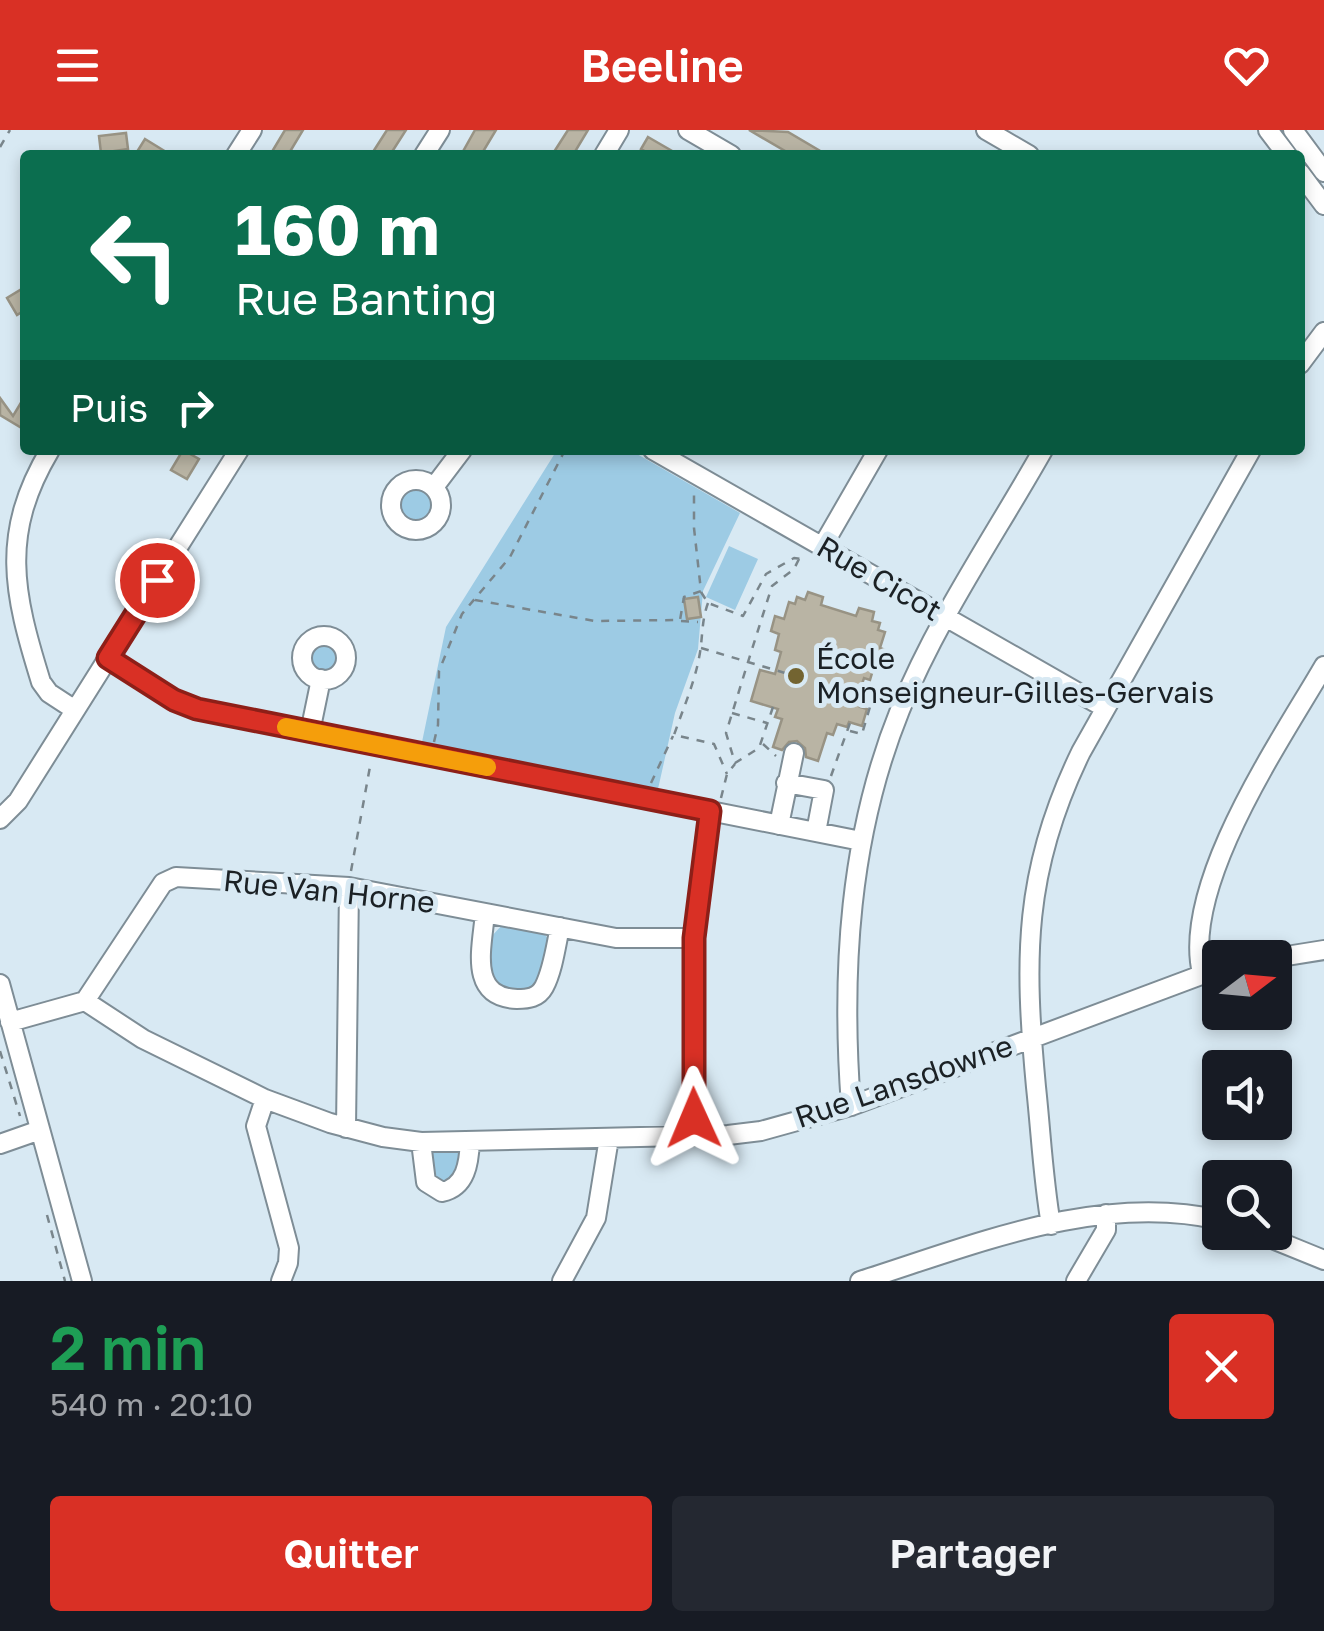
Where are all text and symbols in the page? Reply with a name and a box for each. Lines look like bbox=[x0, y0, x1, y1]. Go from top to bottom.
icon: menu bbox=[50, 38, 105, 93]
text: Beeline bbox=[580, 38, 744, 92]
icon: heart bbox=[1219, 38, 1274, 93]
text: 160 m bbox=[235, 186, 440, 270]
icon: left bbox=[70, 190, 200, 320]
text: Rue Banting bbox=[235, 271, 498, 325]
icon: right bbox=[168, 380, 223, 435]
text: Puis bbox=[70, 385, 148, 430]
street label: Rue Cicot bbox=[811, 528, 948, 628]
pin bbox=[115, 538, 200, 623]
icon: arrive bbox=[130, 553, 185, 608]
place label: École Monseigneur-Gilles-Gervais bbox=[816, 640, 1214, 710]
marker: École Monseigneur-Gilles-Gervais bbox=[785, 665, 807, 687]
street label: Rue Van Horne bbox=[222, 862, 437, 920]
north arrow bbox=[1202, 940, 1292, 1030]
map controls bbox=[1202, 940, 1292, 1250]
street label: Rue Lansdowne bbox=[790, 1027, 1017, 1135]
button: sound bbox=[1202, 1050, 1292, 1140]
position arrow bbox=[642, 1066, 746, 1170]
button: search bbox=[1202, 1160, 1292, 1250]
text: 2 min bbox=[50, 1311, 206, 1383]
button: close bbox=[1169, 1314, 1274, 1419]
text: 540 m · 20:10 bbox=[50, 1385, 253, 1423]
button: Quitter bbox=[50, 1496, 652, 1611]
button: Partager bbox=[672, 1496, 1274, 1611]

